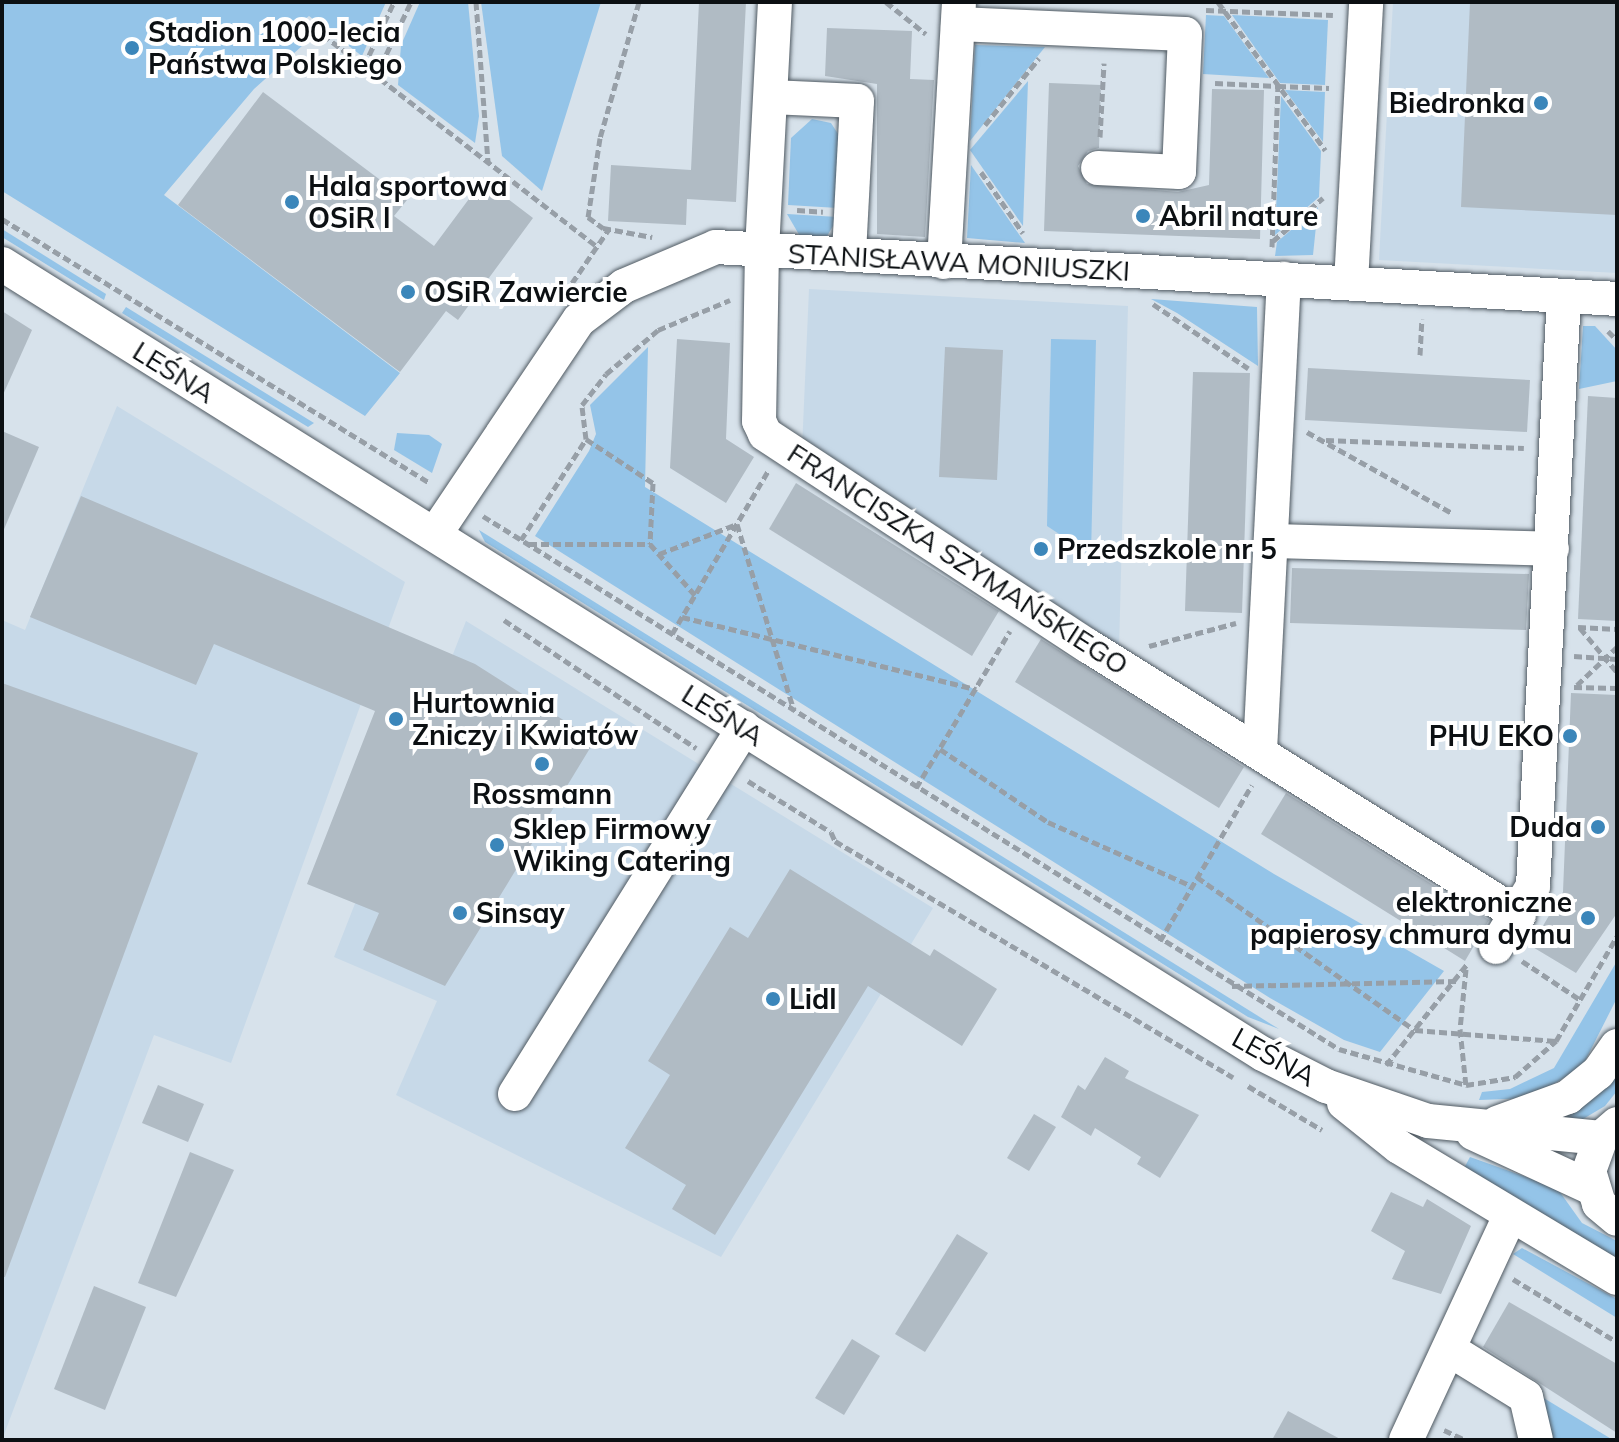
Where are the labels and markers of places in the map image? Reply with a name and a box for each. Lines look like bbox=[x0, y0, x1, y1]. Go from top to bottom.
place label: Stadion 1000-lecia Państwa Polskiego bbox=[148, 15, 402, 81]
marker: Stadion 1000-lecia Państwa Polskiego bbox=[123, 39, 141, 57]
place label: Biedronka bbox=[1389, 86, 1525, 120]
marker: Biedronka bbox=[1532, 94, 1550, 112]
place label: Hala sportowa OSiR I bbox=[308, 169, 508, 235]
marker: Hala sportowa OSiR I bbox=[283, 193, 301, 211]
place label: Abril nature bbox=[1159, 199, 1318, 233]
marker: Abril nature bbox=[1134, 207, 1152, 225]
place label: OSiR Zawiercie bbox=[424, 275, 628, 309]
marker: OSiR Zawiercie bbox=[399, 283, 417, 301]
place label: Przedszkole nr 5 bbox=[1057, 532, 1277, 566]
marker: Przedszkole nr 5 bbox=[1032, 540, 1050, 558]
place label: Hurtownia Zniczy i Kwiatów bbox=[412, 686, 638, 752]
marker: Hurtownia Zniczy i Kwiatów bbox=[387, 710, 405, 728]
place label: PHU EKO bbox=[1429, 719, 1554, 753]
marker: PHU EKO bbox=[1561, 727, 1579, 745]
marker: Rossmann bbox=[533, 755, 551, 773]
place label: Rossmann bbox=[472, 777, 612, 811]
place label: Duda bbox=[1509, 810, 1582, 844]
place label: Sklep Firmowy Wiking Catering bbox=[513, 812, 731, 878]
marker: Duda bbox=[1589, 818, 1607, 836]
marker: Sklep Firmowy Wiking Catering bbox=[488, 836, 506, 854]
place label: elektroniczne papierosy chmura dymu bbox=[1250, 885, 1572, 951]
place label: Sinsay bbox=[476, 896, 565, 930]
marker: Sinsay bbox=[451, 904, 469, 922]
marker: elektroniczne papierosy chmura dymu bbox=[1579, 909, 1597, 927]
place label: Lidl bbox=[789, 982, 837, 1016]
marker: Lidl bbox=[764, 990, 782, 1008]

